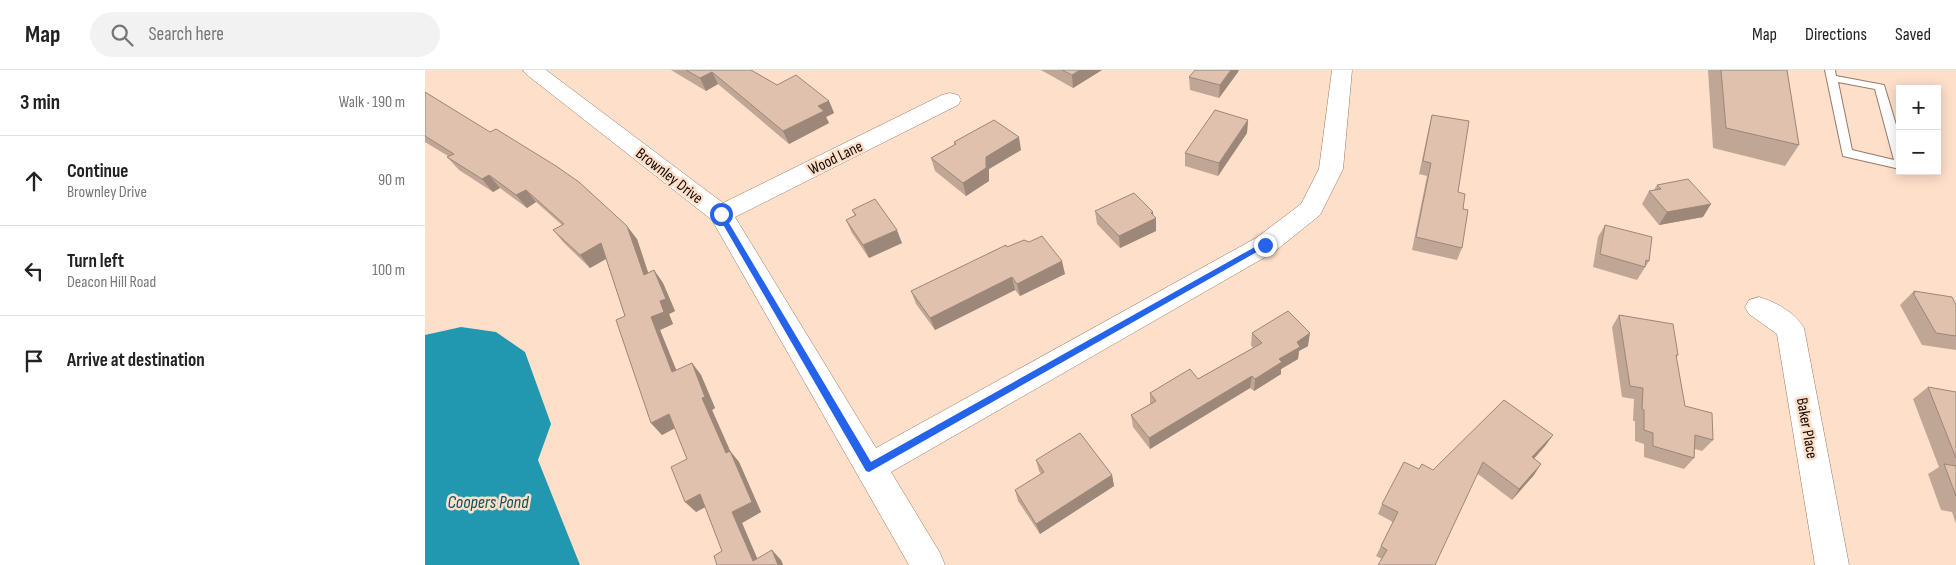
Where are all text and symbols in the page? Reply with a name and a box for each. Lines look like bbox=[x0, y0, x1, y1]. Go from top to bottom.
search box bbox=[90, 12, 440, 57]
text: Map bbox=[25, 20, 60, 49]
icon: search bbox=[108, 21, 136, 49]
text: Search here bbox=[148, 23, 224, 46]
text: Map bbox=[1752, 24, 1777, 45]
text: Directions bbox=[1805, 24, 1867, 45]
text: Saved bbox=[1895, 24, 1931, 45]
map controls bbox=[1896, 85, 1941, 175]
button: + bbox=[1896, 85, 1941, 130]
text: 3 min bbox=[20, 90, 60, 115]
text: Walk · 190 m bbox=[339, 93, 405, 112]
button: − bbox=[1896, 130, 1941, 175]
street label: Wood Lane bbox=[805, 137, 866, 180]
street label: Brownley Drive bbox=[632, 144, 706, 208]
text: Continue bbox=[67, 160, 128, 183]
icon: ahead bbox=[20, 167, 48, 195]
text: 90 m bbox=[378, 171, 405, 190]
text: Brownley Drive bbox=[67, 183, 147, 202]
route start bbox=[710, 203, 733, 226]
route end bbox=[1254, 234, 1277, 257]
text: Turn left bbox=[67, 250, 124, 273]
icon: left bbox=[20, 257, 48, 285]
text: 100 m bbox=[372, 261, 405, 280]
text: Deacon Hill Road bbox=[67, 273, 156, 292]
icon: arrive bbox=[20, 347, 48, 375]
text: Arrive at destination bbox=[67, 349, 205, 372]
street label: Baker Place bbox=[1792, 396, 1821, 460]
water label: Coopers Pond bbox=[447, 492, 529, 513]

